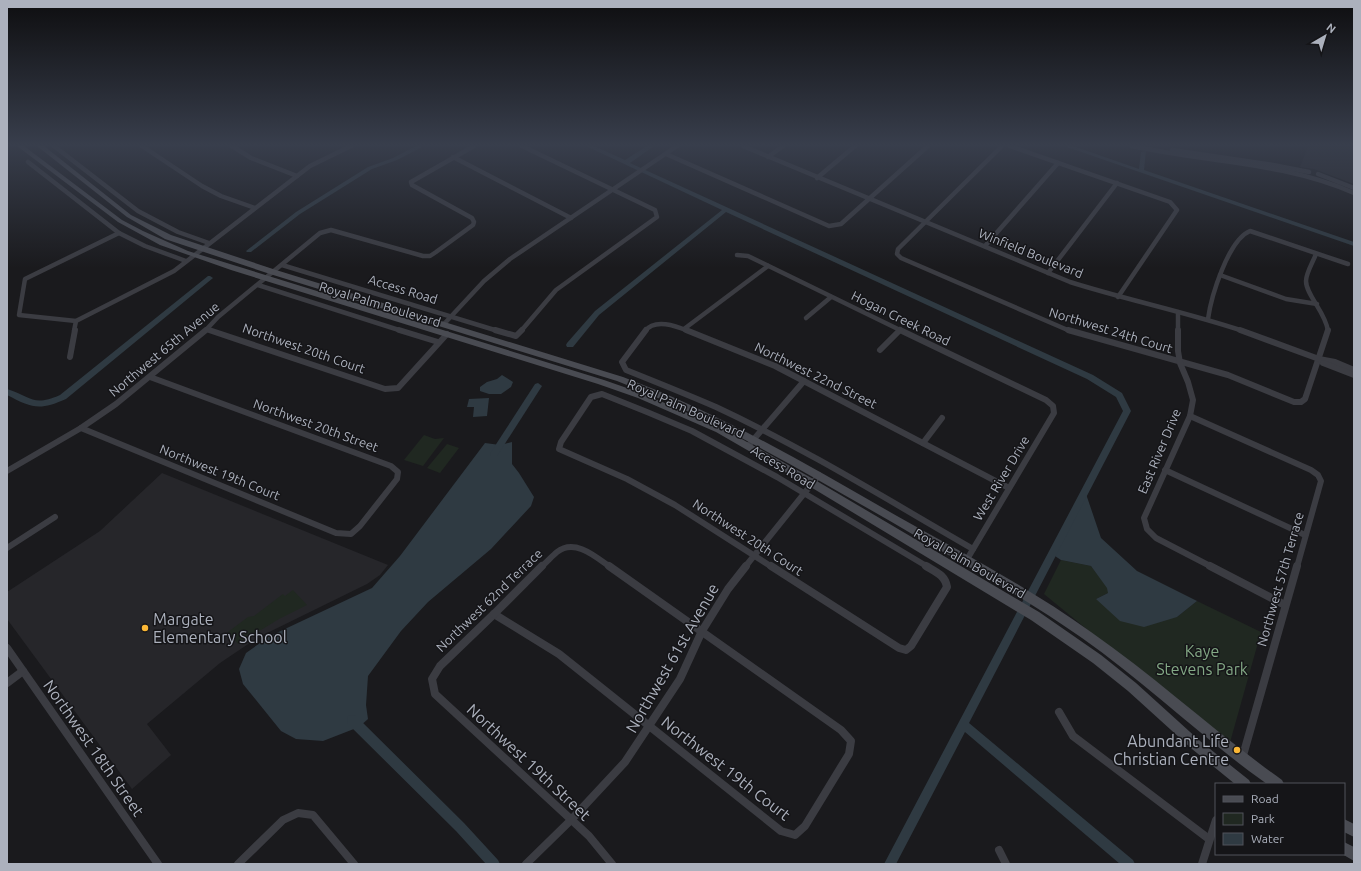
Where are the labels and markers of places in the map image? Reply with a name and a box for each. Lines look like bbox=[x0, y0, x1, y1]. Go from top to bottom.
place label: Margate Elementary School bbox=[153, 610, 287, 646]
marker: Margate Elementary School bbox=[140, 623, 150, 633]
place label: Abundant Life Christian Centre bbox=[1113, 732, 1229, 768]
marker: Abundant Life Christian Centre bbox=[1232, 745, 1242, 755]

